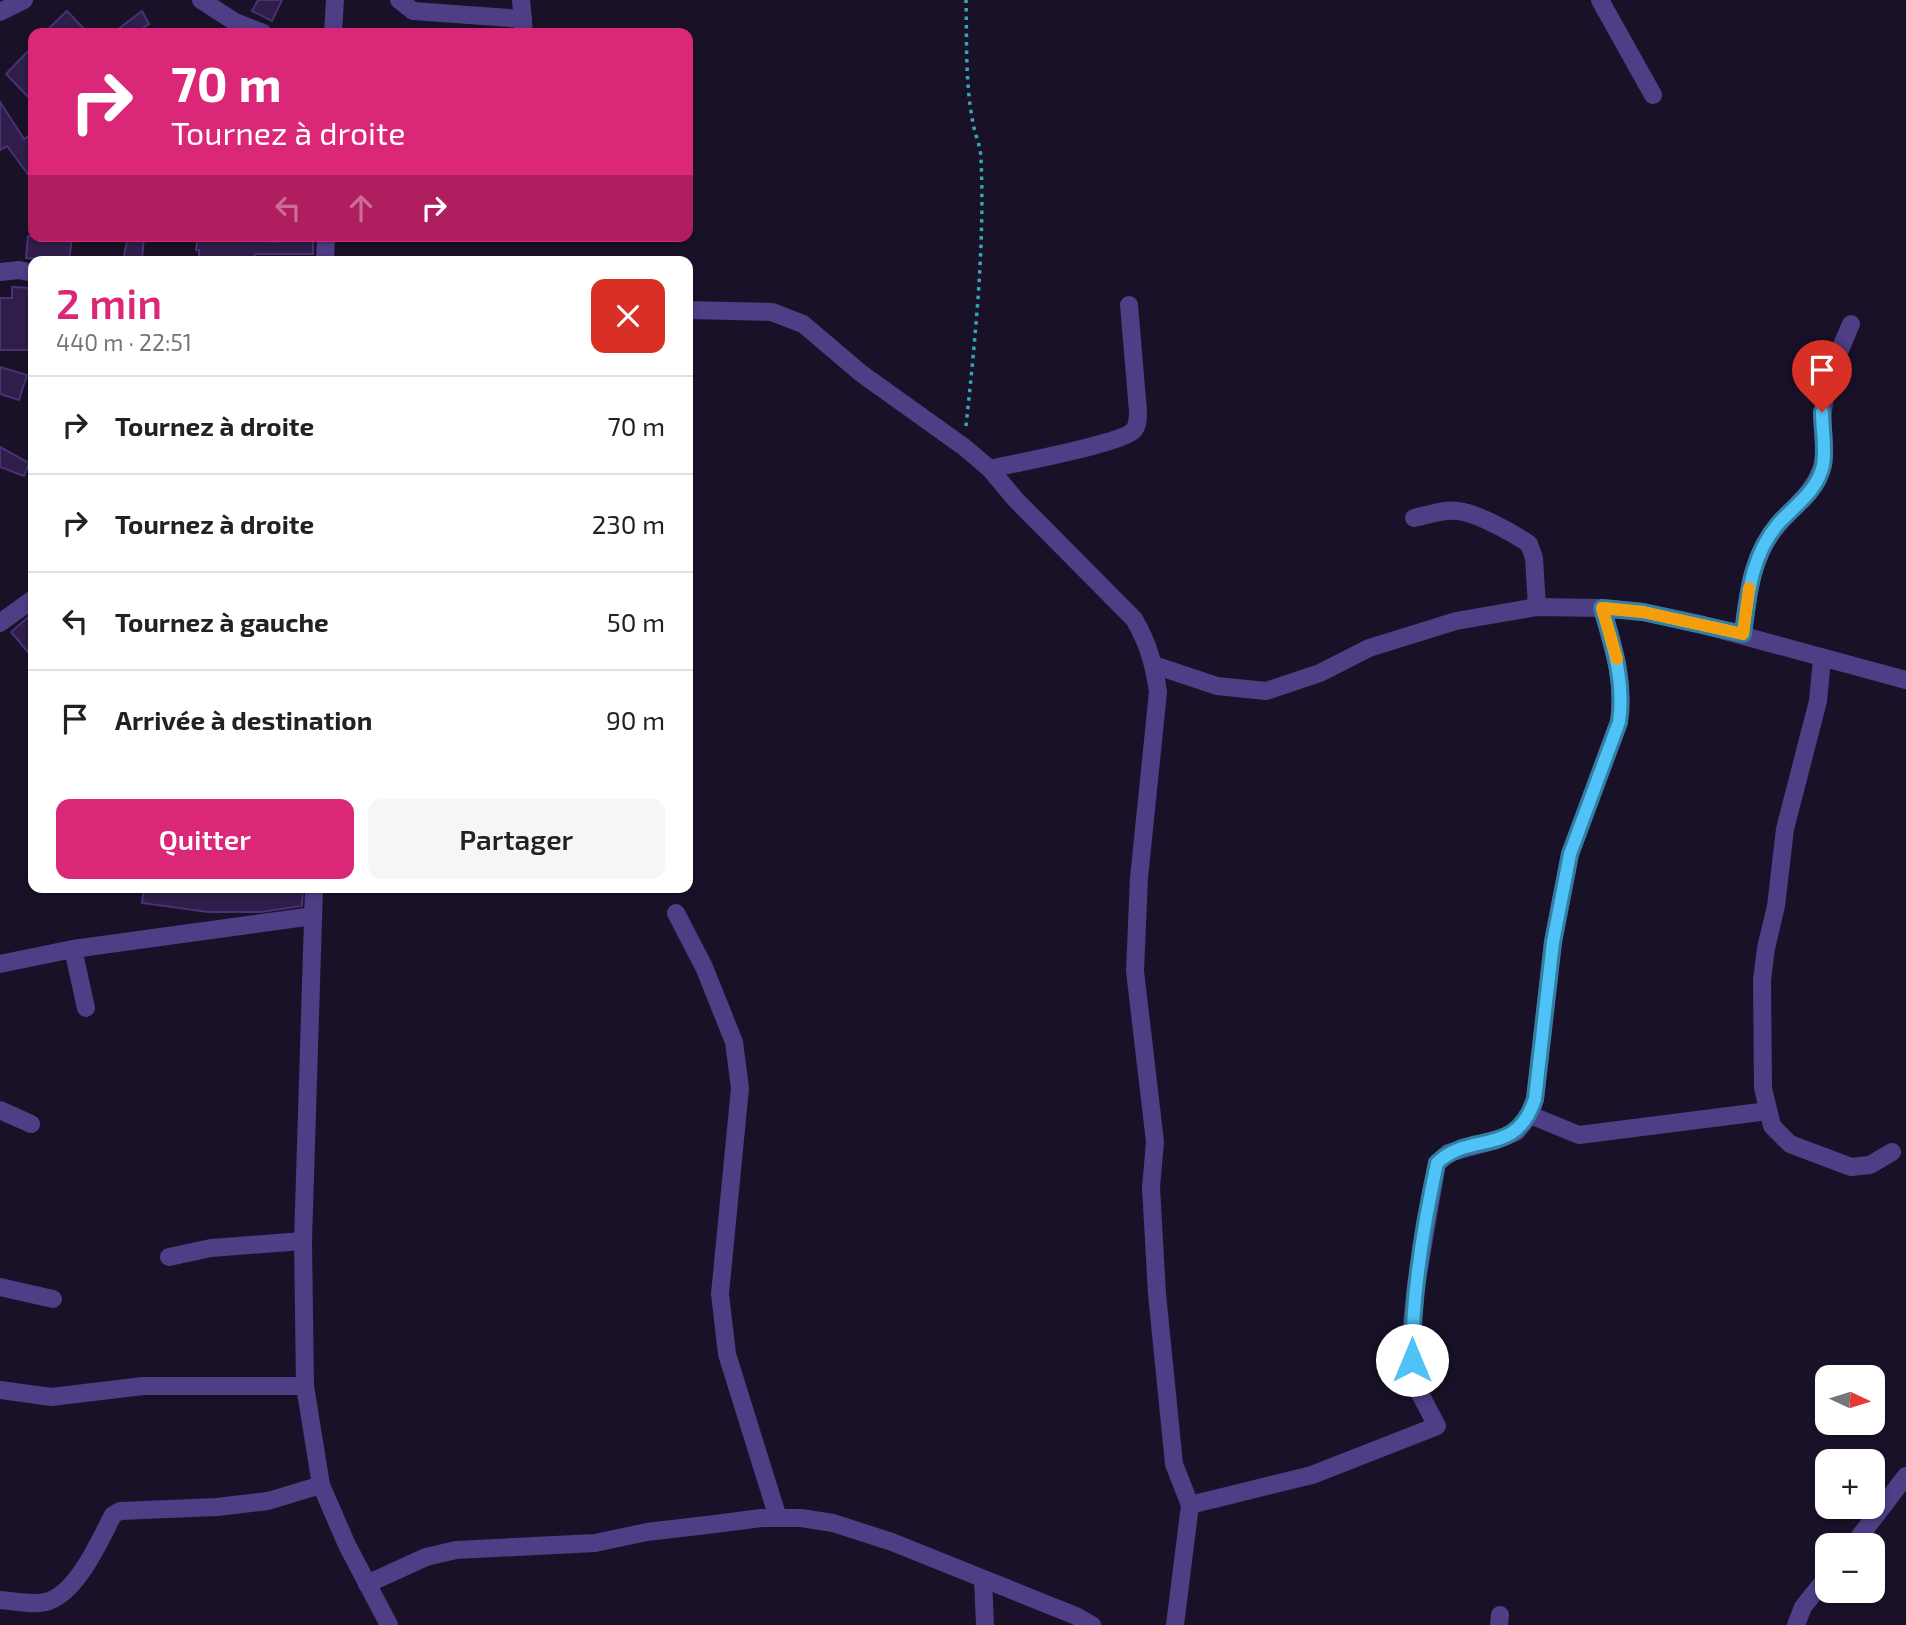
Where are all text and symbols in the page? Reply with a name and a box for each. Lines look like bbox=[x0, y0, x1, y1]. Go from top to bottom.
text: 70 m bbox=[171, 53, 282, 112]
icon: right bbox=[56, 56, 147, 147]
text: Tournez à droite bbox=[171, 113, 405, 151]
icon: left bbox=[269, 189, 307, 227]
icon: ahead bbox=[342, 189, 380, 227]
icon: right bbox=[415, 189, 453, 227]
text: 2 min bbox=[56, 277, 162, 327]
button: close bbox=[591, 279, 665, 353]
text: 440 m · 22:51 bbox=[56, 328, 192, 356]
pin bbox=[1792, 340, 1852, 412]
icon: arrive bbox=[1803, 351, 1841, 389]
icon: right bbox=[56, 406, 94, 444]
text: Tournez à droite bbox=[115, 410, 314, 441]
text: 70 m bbox=[607, 410, 665, 441]
icon: right bbox=[56, 504, 94, 542]
text: Tournez à droite bbox=[115, 508, 314, 539]
text: 230 m bbox=[592, 508, 665, 539]
icon: left bbox=[56, 602, 94, 640]
text: Tournez à gauche bbox=[115, 606, 329, 637]
text: 50 m bbox=[607, 606, 665, 637]
icon: arrive bbox=[56, 700, 94, 738]
text: Arrivée à destination bbox=[115, 704, 372, 735]
text: 90 m bbox=[606, 704, 665, 735]
button: Quitter bbox=[56, 799, 354, 879]
button: Partager bbox=[368, 799, 665, 879]
position arrow bbox=[1375, 1323, 1449, 1397]
north arrow bbox=[1815, 1365, 1885, 1435]
map controls bbox=[1815, 1365, 1885, 1603]
button: + bbox=[1815, 1449, 1885, 1519]
button: − bbox=[1815, 1533, 1885, 1603]

